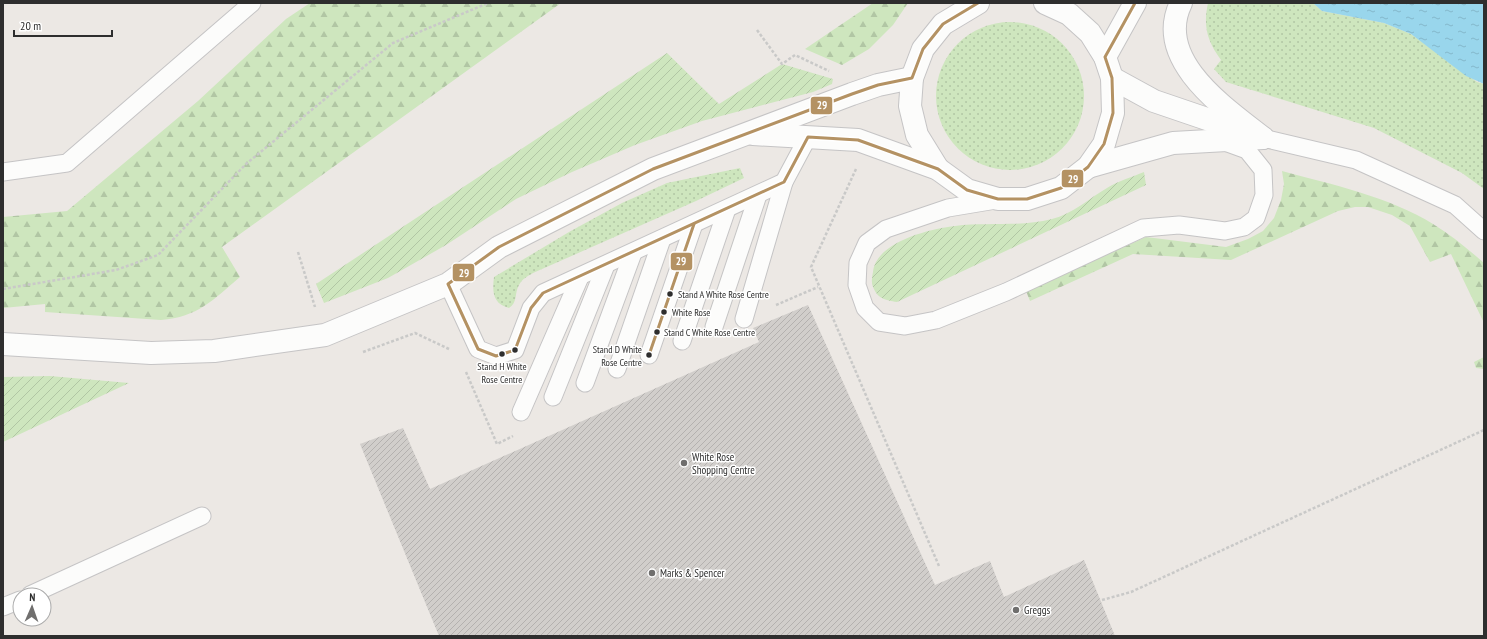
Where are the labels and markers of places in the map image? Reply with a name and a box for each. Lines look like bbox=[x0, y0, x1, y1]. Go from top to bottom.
place label: Stand A White Rose Centre bbox=[678, 288, 769, 301]
marker: Stand A White Rose Centre bbox=[665, 289, 675, 299]
place label: White Rose bbox=[672, 306, 710, 319]
marker: White Rose bbox=[659, 307, 669, 317]
place label: Stand C White Rose Centre bbox=[664, 326, 755, 339]
marker: Stand C White Rose Centre bbox=[652, 327, 662, 337]
place label: Stand D White Rose Centre bbox=[593, 343, 642, 369]
unlabelled marker bbox=[510, 345, 520, 355]
marker: Stand H White Rose Centre bbox=[497, 349, 507, 359]
marker: Stand D White Rose Centre bbox=[644, 350, 654, 360]
place label: Stand H White Rose Centre bbox=[477, 360, 527, 386]
place label: White Rose Shopping Centre bbox=[692, 450, 755, 477]
marker: White Rose Shopping Centre bbox=[679, 458, 689, 468]
place label: Marks & Spencer bbox=[660, 566, 724, 580]
marker: Marks & Spencer bbox=[647, 568, 657, 578]
place label: Greggs bbox=[1024, 603, 1050, 617]
marker: Greggs bbox=[1011, 605, 1021, 615]

